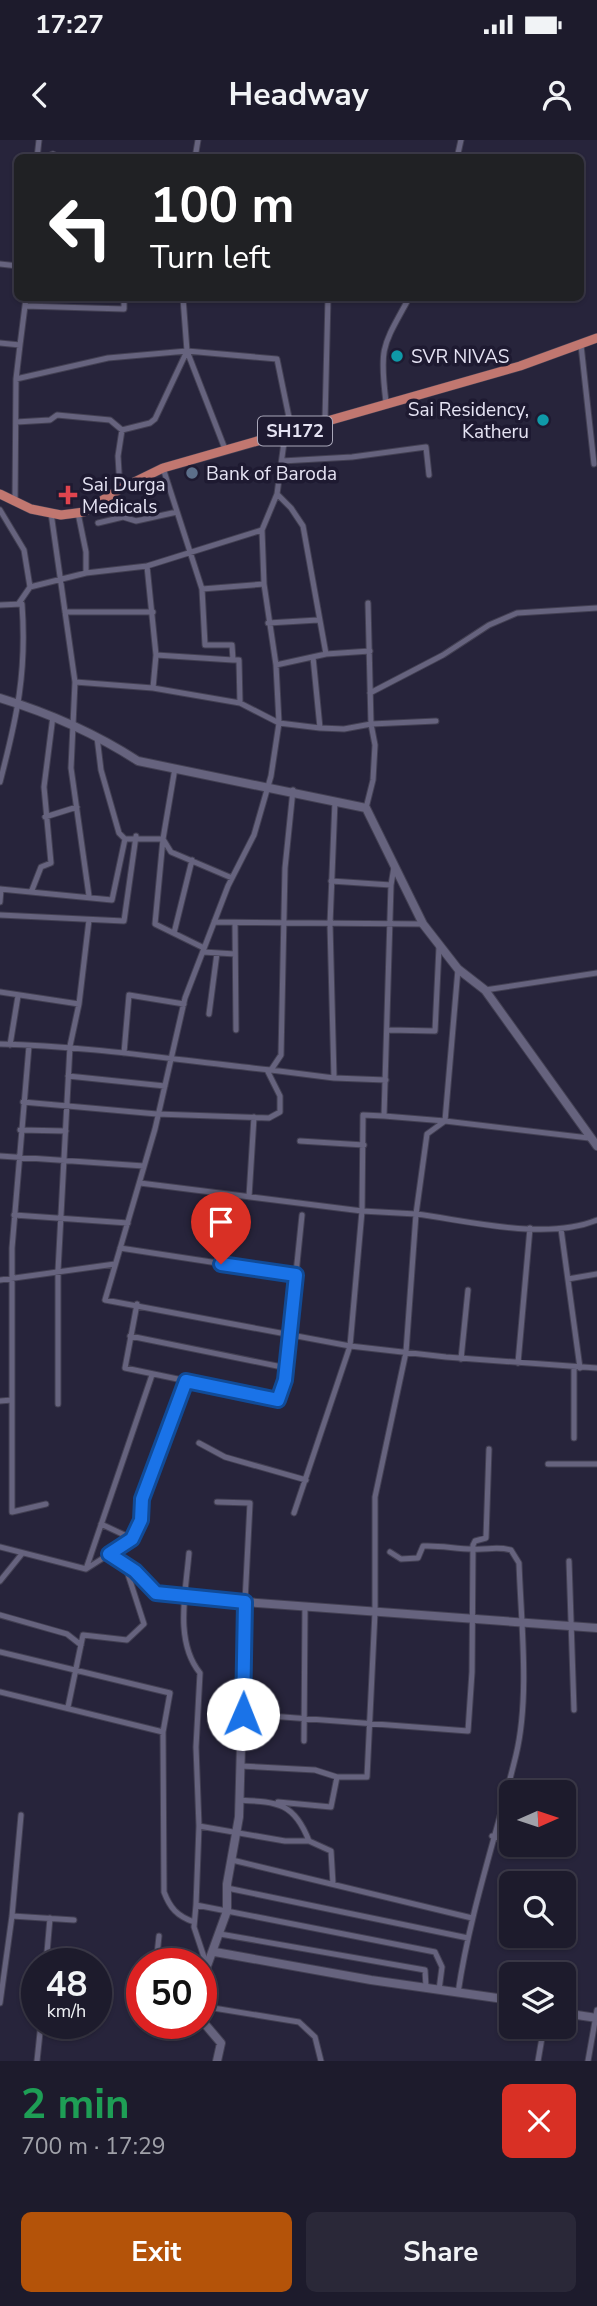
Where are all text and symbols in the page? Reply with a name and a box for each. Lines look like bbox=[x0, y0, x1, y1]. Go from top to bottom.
text: 17:27 bbox=[35, 7, 104, 42]
text: Headway bbox=[229, 73, 368, 116]
icon: back bbox=[21, 76, 59, 114]
icon: person bbox=[538, 76, 576, 114]
text: 100 m bbox=[150, 172, 294, 239]
icon: left bbox=[35, 182, 126, 273]
text: Turn left bbox=[150, 236, 270, 279]
place label: SVR NIVAS bbox=[411, 344, 510, 370]
marker: SVR NIVAS bbox=[389, 348, 405, 364]
place label: Sai Residency, Katheru bbox=[408, 397, 529, 445]
marker: Sai Residency, Katheru bbox=[535, 412, 551, 428]
road number: SH172 bbox=[258, 416, 332, 446]
place label: Bank of Baroda bbox=[206, 461, 337, 487]
marker: Bank of Baroda bbox=[184, 465, 200, 481]
place label: Sai Durga Medicals bbox=[82, 472, 166, 520]
marker: Sai Durga Medicals bbox=[60, 487, 76, 503]
pin bbox=[191, 1192, 251, 1264]
icon: arrive bbox=[202, 1203, 240, 1241]
position arrow bbox=[206, 1677, 280, 1751]
north arrow bbox=[499, 1780, 576, 1857]
map controls bbox=[499, 1780, 576, 2039]
button: search bbox=[499, 1871, 576, 1948]
speed limit sign: 50 bbox=[126, 1948, 217, 2039]
text: 48 bbox=[45, 1961, 88, 2008]
button: layers bbox=[499, 1962, 576, 2039]
text: km/h bbox=[47, 1999, 86, 2023]
text: 2 min bbox=[21, 2076, 130, 2133]
button: close bbox=[502, 2084, 576, 2158]
text: 700 m · 17:29 bbox=[21, 2131, 166, 2162]
button: Exit bbox=[21, 2212, 292, 2292]
button: Share bbox=[306, 2212, 576, 2292]

